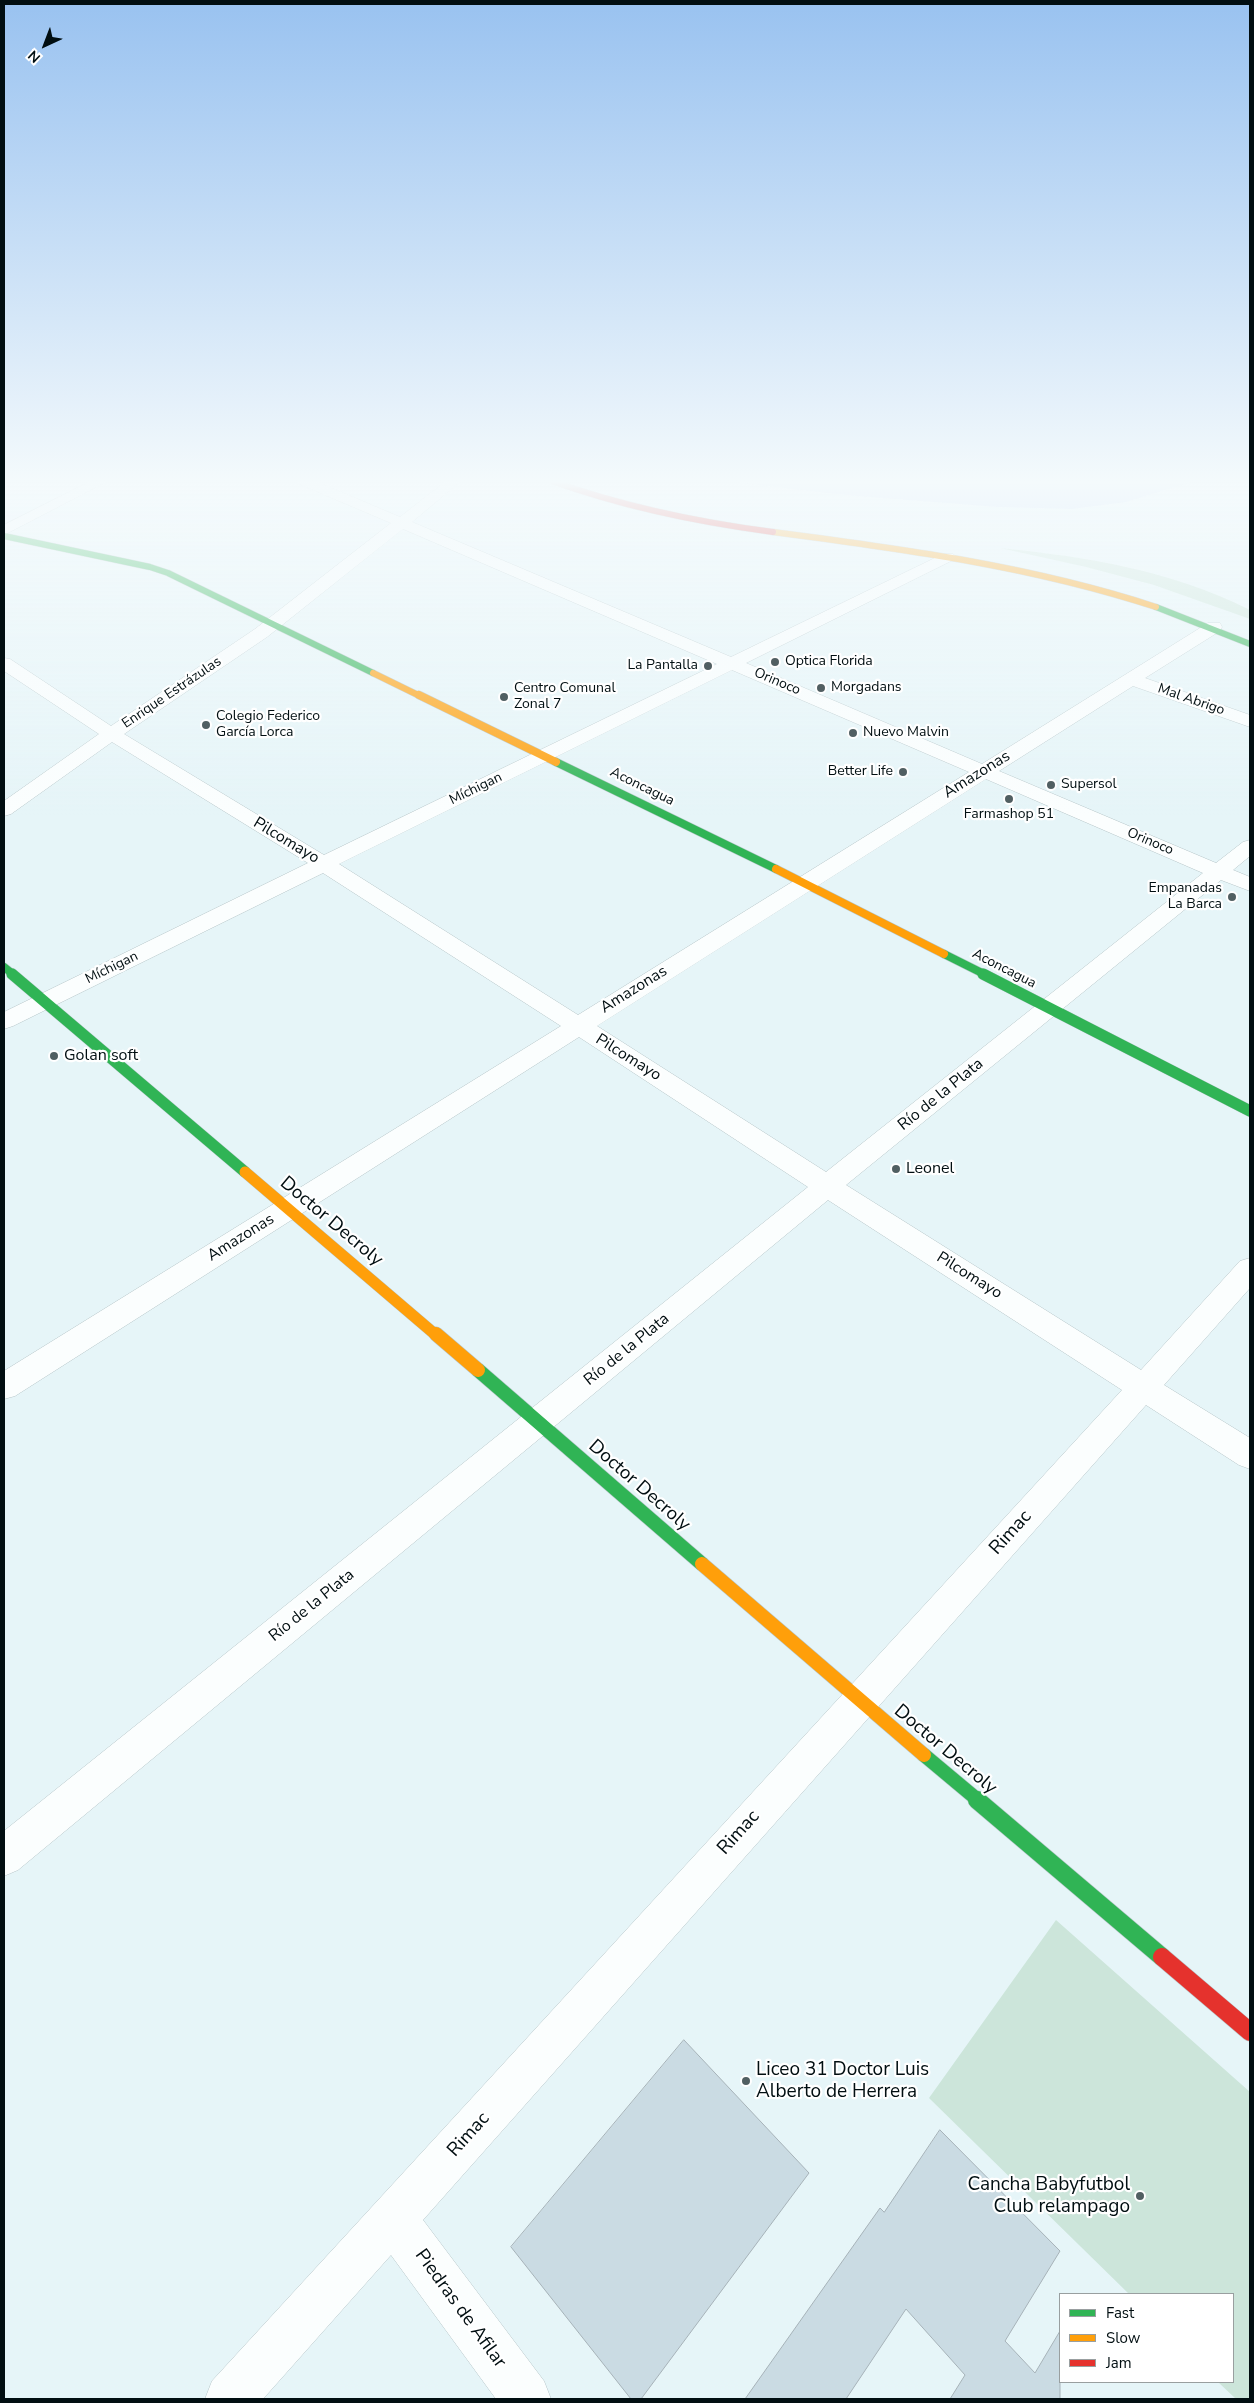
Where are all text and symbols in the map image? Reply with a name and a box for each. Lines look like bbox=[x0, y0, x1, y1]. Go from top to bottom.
north arrow bbox=[20, 20, 70, 70]
text: N bbox=[24, 46, 45, 67]
street label: Enrique Estrázulas bbox=[119, 654, 225, 732]
place label: Optica Florida bbox=[785, 654, 873, 670]
marker: Optica Florida bbox=[769, 656, 781, 668]
place label: La Pantalla bbox=[627, 658, 698, 674]
marker: La Pantalla bbox=[702, 660, 714, 672]
street label: Orinoco bbox=[751, 665, 803, 699]
place label: Morgadans bbox=[831, 680, 902, 696]
place label: Centro Comunal Zonal 7 bbox=[514, 681, 616, 714]
street label: Mal Abrigo bbox=[1155, 681, 1227, 719]
marker: Morgadans bbox=[815, 682, 827, 694]
marker: Centro Comunal Zonal 7 bbox=[498, 691, 510, 703]
place label: Colegio Federico García Lorca bbox=[216, 709, 320, 742]
marker: Colegio Federico García Lorca bbox=[200, 719, 212, 731]
place label: Nuevo Malvin bbox=[863, 725, 949, 741]
marker: Nuevo Malvin bbox=[847, 727, 859, 739]
street label: Amazonas bbox=[940, 747, 1014, 803]
street label: Aconcagua bbox=[607, 764, 677, 810]
place label: Better Life bbox=[828, 764, 893, 780]
marker: Better Life bbox=[897, 766, 909, 778]
street label: Míchigan bbox=[447, 769, 505, 809]
place label: Supersol bbox=[1061, 777, 1117, 793]
marker: Supersol bbox=[1045, 779, 1057, 791]
marker: Farmashop 51 bbox=[1003, 793, 1015, 805]
place label: Farmashop 51 bbox=[964, 807, 1054, 823]
street label: Pilcomayo bbox=[249, 814, 323, 868]
street label: Orinoco bbox=[1124, 825, 1176, 859]
place label: Empanadas La Barca bbox=[1149, 881, 1222, 914]
marker: Empanadas La Barca bbox=[1226, 891, 1238, 903]
street label: Aconcagua bbox=[969, 946, 1039, 992]
street label: Míchigan bbox=[83, 948, 141, 988]
street label: Amazonas bbox=[597, 962, 671, 1018]
street label: Pilcomayo bbox=[592, 1030, 664, 1086]
place label: Golan soft bbox=[64, 1046, 138, 1066]
marker: Golan soft bbox=[48, 1050, 60, 1062]
street label: Río de la Plata bbox=[894, 1055, 988, 1135]
place label: Leonel bbox=[906, 1159, 954, 1179]
marker: Leonel bbox=[890, 1163, 902, 1175]
street label: Doctor Decroly bbox=[275, 1172, 387, 1272]
street label: Amazonas bbox=[204, 1210, 278, 1266]
street label: Pilcomayo bbox=[933, 1248, 1005, 1304]
street label: Río de la Plata bbox=[580, 1310, 674, 1390]
street label: Doctor Decroly bbox=[583, 1436, 695, 1536]
street label: Rimac bbox=[985, 1506, 1037, 1560]
street label: Río de la Plata bbox=[265, 1566, 359, 1646]
street label: Doctor Decroly bbox=[889, 1700, 1001, 1800]
street label: Rimac bbox=[713, 1806, 765, 1860]
place label: Liceo 31 Doctor Luis Alberto de Herrera bbox=[756, 2059, 929, 2103]
marker: Liceo 31 Doctor Luis Alberto de Herrera bbox=[740, 2075, 752, 2087]
street label: Rimac bbox=[443, 2108, 495, 2162]
place label: Cancha Babyfutbol Club relampago bbox=[967, 2174, 1130, 2218]
marker: Cancha Babyfutbol Club relampago bbox=[1134, 2190, 1146, 2202]
street label: Piedras de Afilar bbox=[409, 2245, 511, 2373]
legend bbox=[1059, 2293, 1234, 2383]
text: Fast bbox=[1106, 2303, 1134, 2323]
text: Slow bbox=[1106, 2328, 1140, 2348]
text: Jam bbox=[1106, 2353, 1132, 2373]

